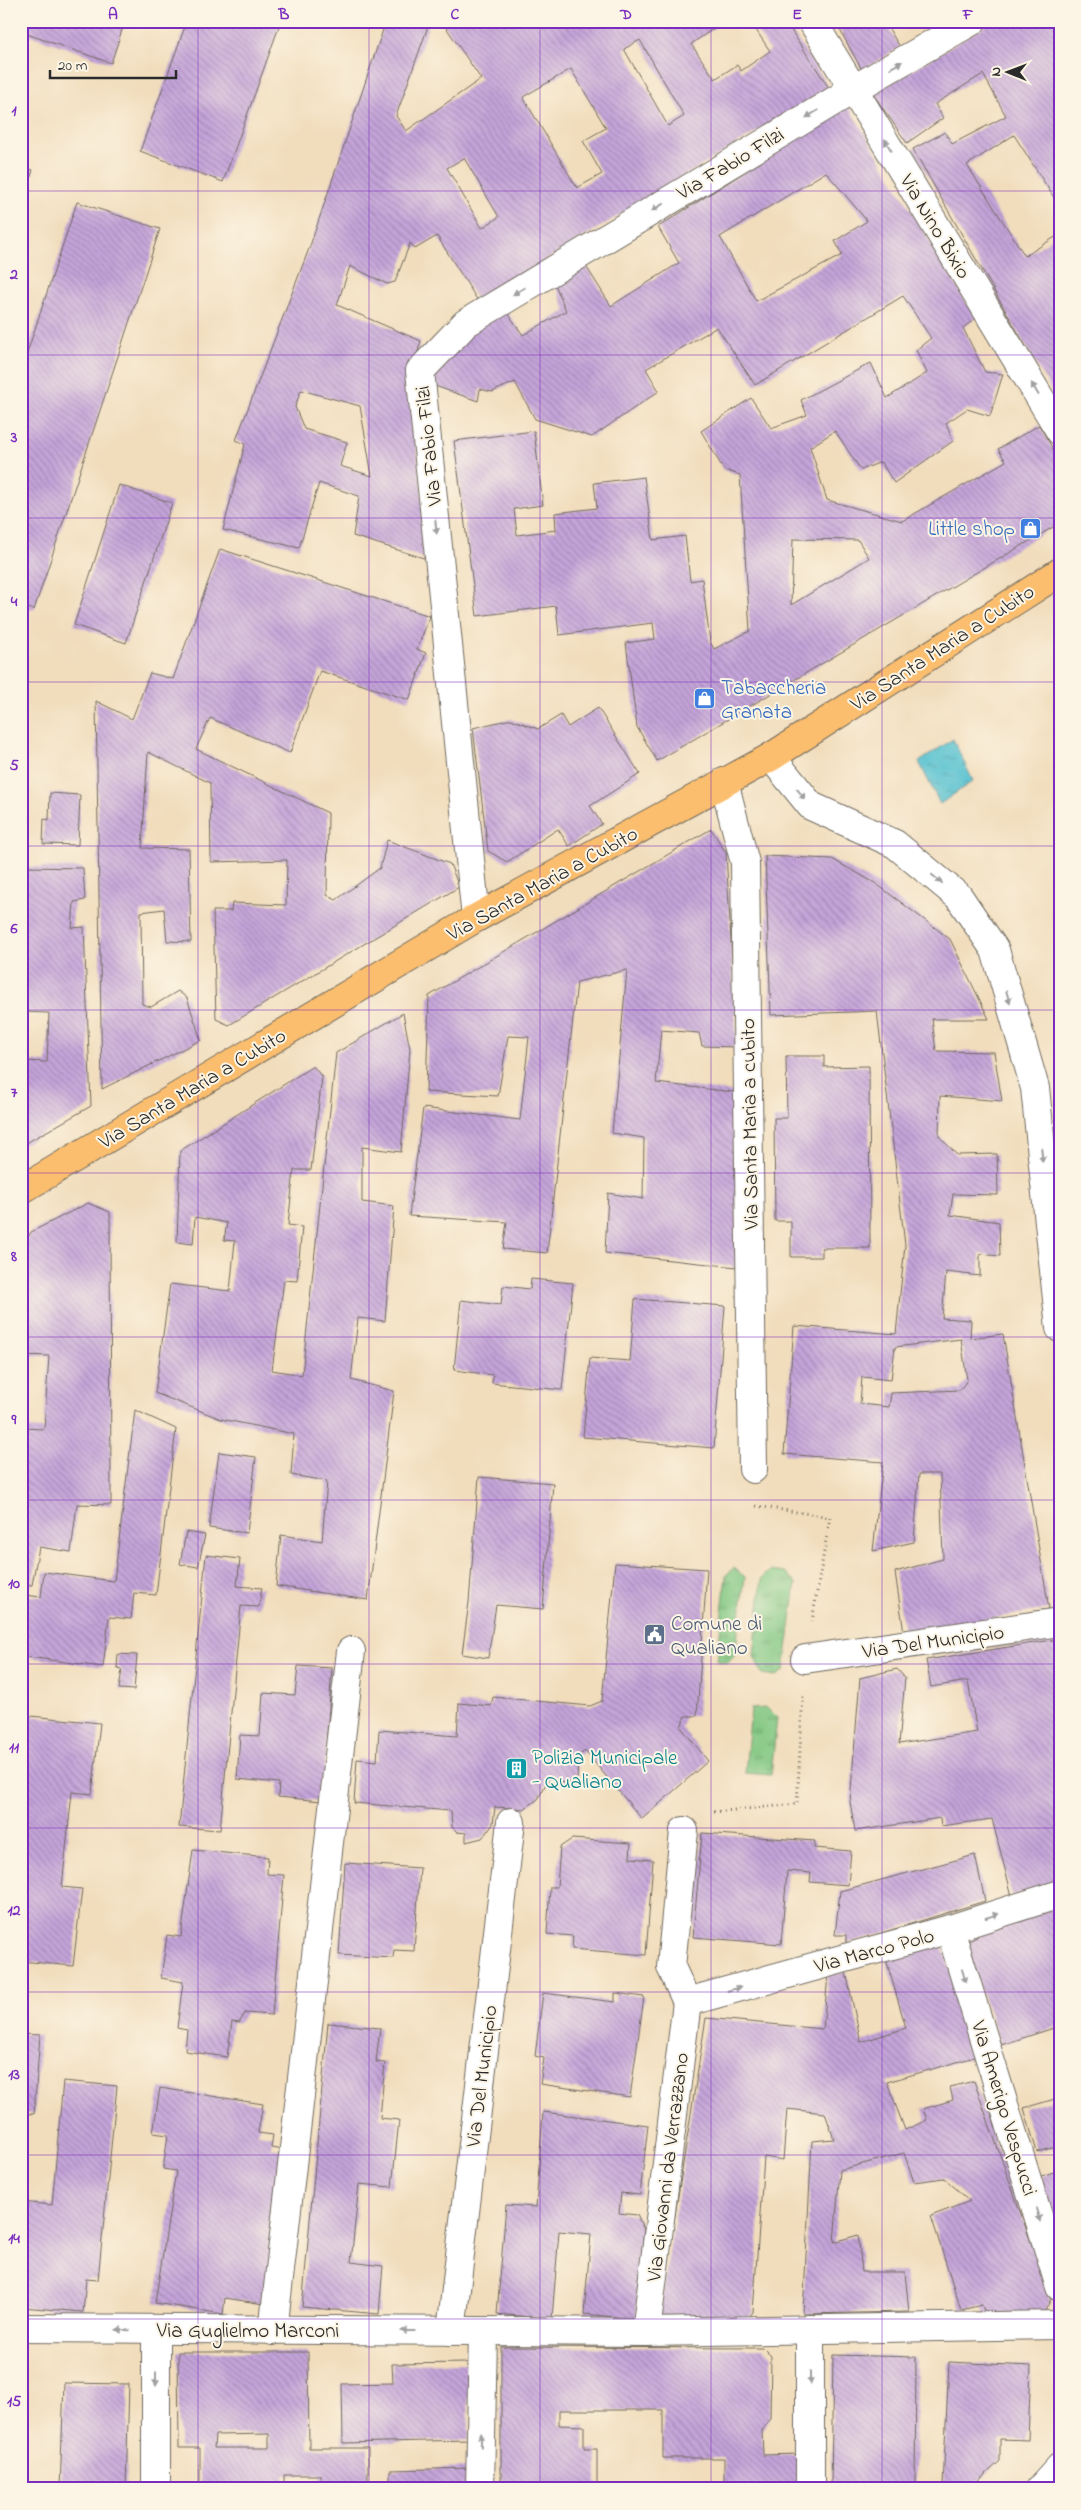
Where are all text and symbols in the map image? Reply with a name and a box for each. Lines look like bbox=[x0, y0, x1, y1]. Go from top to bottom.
text: A bbox=[108, 3, 118, 27]
text: B bbox=[278, 3, 290, 27]
text: C bbox=[451, 3, 460, 27]
text: D bbox=[619, 3, 632, 27]
text: E bbox=[792, 3, 802, 27]
text: F bbox=[962, 3, 974, 27]
scale bar bbox=[50, 48, 176, 80]
north arrow bbox=[984, 48, 1034, 98]
text: 20 m bbox=[58, 55, 88, 77]
one-way arrow bbox=[889, 60, 903, 69]
text: N bbox=[986, 67, 1007, 77]
text: 1 bbox=[11, 99, 17, 123]
one-way arrow bbox=[805, 109, 818, 118]
street label: Via Fabio Filzi bbox=[671, 121, 791, 209]
one-way arrow bbox=[883, 138, 892, 151]
street label: Via Nino Bixio bbox=[891, 168, 978, 285]
one-way arrow bbox=[651, 202, 664, 211]
text: 2 bbox=[9, 263, 18, 287]
one-way arrow bbox=[512, 286, 525, 295]
one-way arrow bbox=[1030, 382, 1039, 395]
street label: Via Fabio Filzi bbox=[409, 384, 451, 508]
text: 3 bbox=[10, 426, 18, 450]
place label: Little shop bbox=[928, 515, 1015, 545]
shop icon: Little shop bbox=[1019, 516, 1043, 540]
one-way arrow bbox=[432, 519, 440, 535]
street label: Via Santa Maria a Cubito bbox=[844, 578, 1041, 720]
text: 4 bbox=[10, 590, 18, 614]
place label: Tabaccheria Granata bbox=[721, 674, 826, 728]
shop icon: Tabaccheria Granata bbox=[693, 687, 717, 711]
text: 5 bbox=[9, 754, 19, 778]
one-way arrow bbox=[796, 788, 807, 801]
street label: Via Santa Maria a Cubito bbox=[441, 820, 644, 950]
one-way arrow bbox=[931, 874, 944, 885]
text: 6 bbox=[9, 917, 18, 941]
one-way arrow bbox=[1005, 989, 1013, 1004]
street label: Via Santa Maria a cubito bbox=[734, 1018, 768, 1231]
street label: Via Santa Maria a Cubito bbox=[93, 1022, 293, 1158]
text: 7 bbox=[11, 1081, 18, 1105]
one-way arrow bbox=[1038, 1147, 1046, 1163]
text: 8 bbox=[10, 1245, 17, 1269]
text: 9 bbox=[11, 1408, 17, 1432]
text: 10 bbox=[8, 1572, 20, 1596]
place label: Comune di Qualiano bbox=[671, 1610, 762, 1664]
street label: Via Del Municipio bbox=[859, 1618, 1006, 1668]
public building icon: Comune di Qualiano bbox=[643, 1623, 667, 1647]
text: 11 bbox=[9, 1736, 20, 1760]
place label: Polizia Municipale - Qualiano bbox=[532, 1744, 678, 1798]
building icon: Polizia Municipale - Qualiano bbox=[504, 1757, 528, 1781]
text: 12 bbox=[7, 1899, 21, 1923]
one-way arrow bbox=[984, 1912, 999, 1919]
street label: Via Marco Polo bbox=[810, 1922, 938, 1983]
one-way arrow bbox=[961, 1968, 969, 1983]
one-way arrow bbox=[727, 1985, 742, 1993]
street label: Via Del Municipio bbox=[459, 2003, 507, 2150]
street label: Via Amerigo Vespucci bbox=[960, 2016, 1044, 2200]
street label: Via Giovanni da Verrazzano bbox=[640, 2051, 698, 2285]
text: 13 bbox=[8, 2063, 20, 2087]
one-way arrow bbox=[1034, 2207, 1042, 2222]
text: 14 bbox=[8, 2227, 20, 2251]
street label: Via Guglielmo Marconi bbox=[156, 2317, 339, 2349]
one-way arrow bbox=[114, 2325, 130, 2333]
one-way arrow bbox=[399, 2327, 415, 2335]
one-way arrow bbox=[806, 2370, 814, 2386]
one-way arrow bbox=[152, 2371, 160, 2387]
text: 15 bbox=[7, 2390, 22, 2414]
one-way arrow bbox=[477, 2432, 485, 2448]

